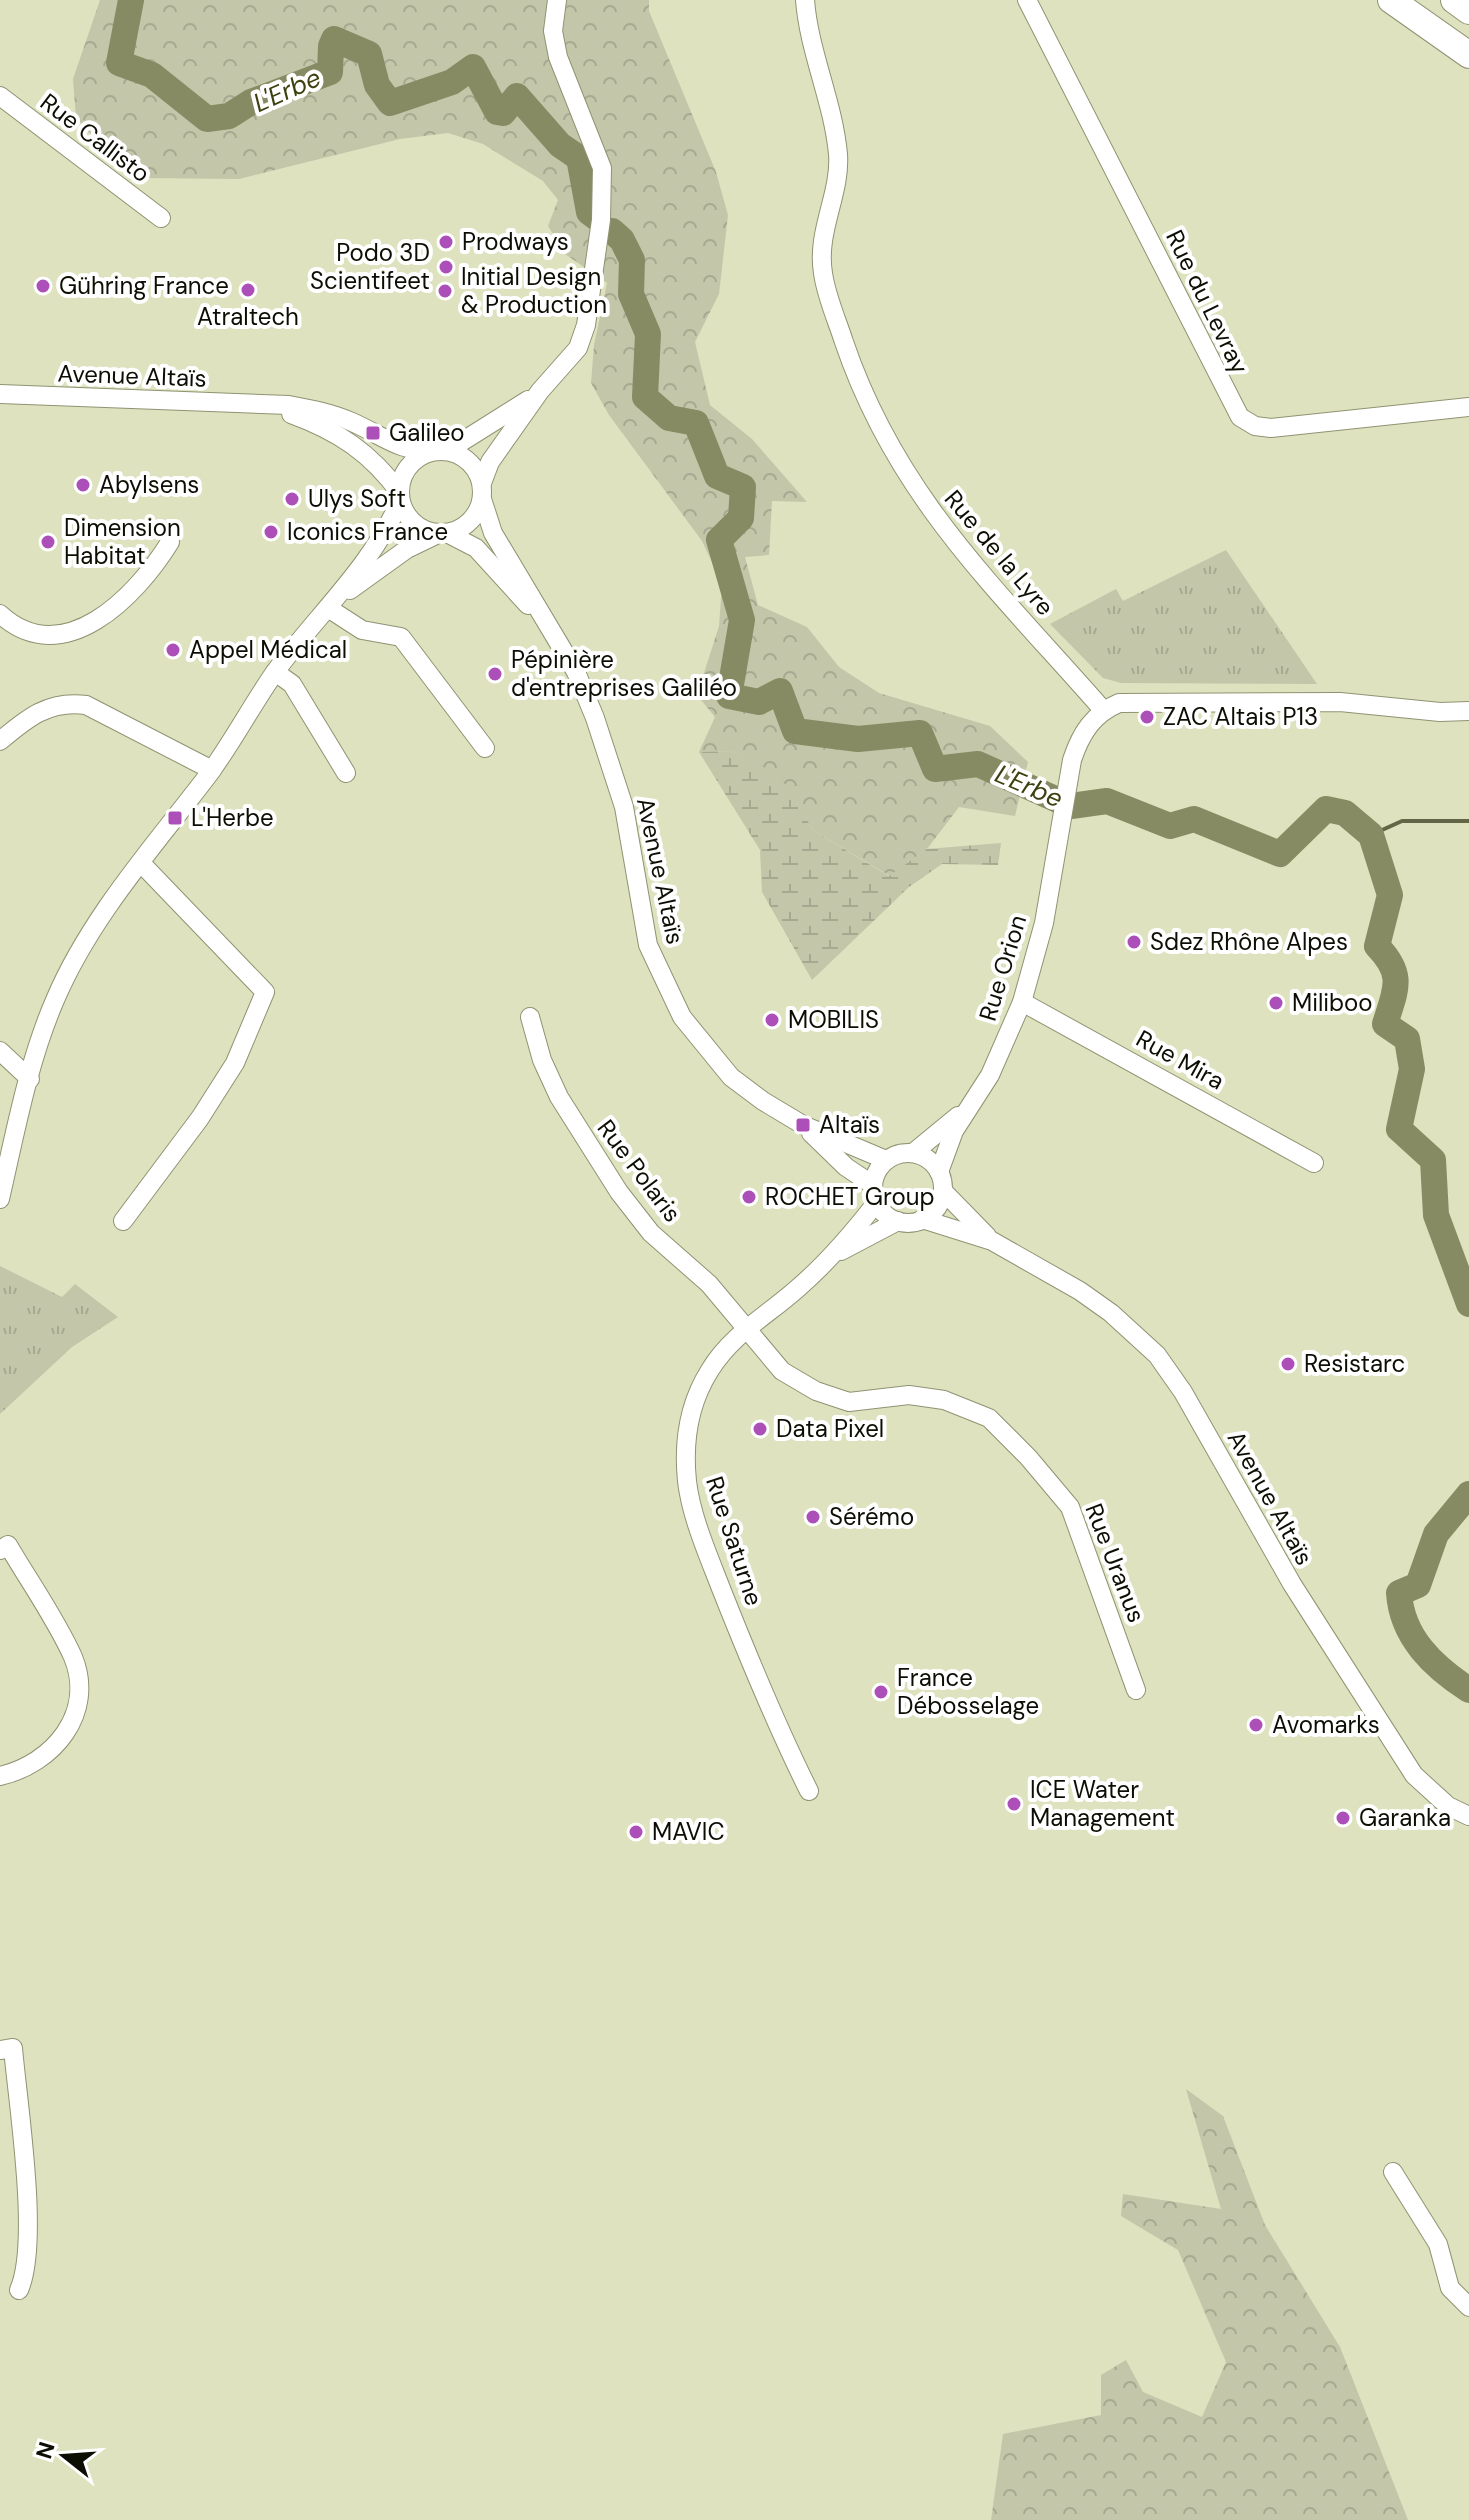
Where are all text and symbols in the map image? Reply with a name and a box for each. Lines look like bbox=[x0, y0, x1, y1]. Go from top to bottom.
water label: L'Erbe bbox=[248, 60, 326, 120]
street label: Rue Callisto bbox=[34, 86, 156, 189]
street label: Rue du Levray bbox=[1159, 225, 1256, 379]
place label: Prodways bbox=[462, 226, 569, 257]
marker: Prodways bbox=[437, 233, 455, 251]
place label: Podo 3D Scientifeet bbox=[310, 237, 430, 296]
marker: Podo 3D Scientifeet bbox=[437, 258, 455, 276]
place label: Initial Design & Production bbox=[461, 261, 607, 320]
place label: Gühring France bbox=[59, 270, 229, 301]
marker: Gühring France bbox=[34, 277, 52, 295]
marker: Atraltech bbox=[239, 281, 257, 299]
marker: Initial Design & Production bbox=[436, 282, 454, 300]
place label: Atraltech bbox=[197, 301, 299, 332]
street label: Avenue Altaïs bbox=[57, 357, 207, 394]
place label: Galileo bbox=[389, 417, 465, 448]
marker: Galileo bbox=[364, 424, 382, 442]
place label: Abylsens bbox=[99, 469, 199, 500]
marker: Abylsens bbox=[74, 476, 92, 494]
place label: Ulys Soft bbox=[308, 483, 406, 514]
street label: Rue de la Lyre bbox=[938, 484, 1061, 622]
marker: Ulys Soft bbox=[283, 490, 301, 508]
place label: Dimension Habitat bbox=[64, 512, 181, 571]
place label: Iconics France bbox=[287, 516, 448, 547]
marker: Iconics France bbox=[262, 523, 280, 541]
marker: Dimension Habitat bbox=[39, 533, 57, 551]
place label: Appel Médical bbox=[189, 634, 347, 665]
marker: Appel Médical bbox=[164, 641, 182, 659]
place label: Pépinière d'entreprises Galiléo bbox=[511, 644, 737, 703]
marker: Pépinière d'entreprises Galiléo bbox=[486, 665, 504, 683]
place label: ZAC Altais P13 bbox=[1163, 701, 1318, 732]
marker: ZAC Altais P13 bbox=[1138, 708, 1156, 726]
water label: L'Erbe bbox=[990, 757, 1068, 815]
street label: Avenue Altaïs bbox=[630, 795, 691, 947]
place label: L'Herbe bbox=[191, 802, 274, 833]
marker: L'Herbe bbox=[166, 809, 184, 827]
street label: Rue Orion bbox=[972, 911, 1033, 1025]
place label: Sdez Rhône Alpes bbox=[1150, 926, 1348, 957]
marker: Sdez Rhône Alpes bbox=[1125, 933, 1143, 951]
place label: Miliboo bbox=[1292, 987, 1373, 1018]
marker: Miliboo bbox=[1267, 994, 1285, 1012]
place label: MOBILIS bbox=[788, 1004, 879, 1035]
marker: MOBILIS bbox=[763, 1011, 781, 1029]
street label: Rue Mira bbox=[1131, 1023, 1230, 1096]
place label: Altaïs bbox=[819, 1109, 880, 1140]
street label: Rue Polaris bbox=[591, 1113, 688, 1228]
marker: Altaïs bbox=[794, 1116, 812, 1134]
place label: ROCHET Group bbox=[765, 1181, 934, 1212]
marker: ROCHET Group bbox=[740, 1188, 758, 1206]
place label: Resistarc bbox=[1304, 1348, 1405, 1379]
marker: Resistarc bbox=[1279, 1355, 1297, 1373]
place label: Data Pixel bbox=[776, 1413, 884, 1444]
marker: Data Pixel bbox=[751, 1420, 769, 1438]
street label: Avenue Altaïs bbox=[1221, 1425, 1320, 1570]
street label: Rue Saturne bbox=[699, 1472, 770, 1609]
street label: Rue Uranus bbox=[1079, 1499, 1152, 1627]
place label: Sérémo bbox=[829, 1501, 914, 1532]
marker: Sérémo bbox=[804, 1508, 822, 1526]
place label: France Débosselage bbox=[897, 1662, 1039, 1721]
marker: France Débosselage bbox=[872, 1683, 890, 1701]
place label: Avomarks bbox=[1272, 1709, 1380, 1740]
marker: Avomarks bbox=[1247, 1716, 1265, 1734]
place label: ICE Water Management bbox=[1030, 1774, 1175, 1833]
marker: ICE Water Management bbox=[1005, 1795, 1023, 1813]
place label: Garanka bbox=[1359, 1802, 1451, 1833]
marker: Garanka bbox=[1334, 1809, 1352, 1827]
place label: MAVIC bbox=[652, 1816, 725, 1847]
marker: MAVIC bbox=[627, 1823, 645, 1841]
north arrow bbox=[24, 2416, 104, 2496]
text: N bbox=[29, 2438, 62, 2462]

